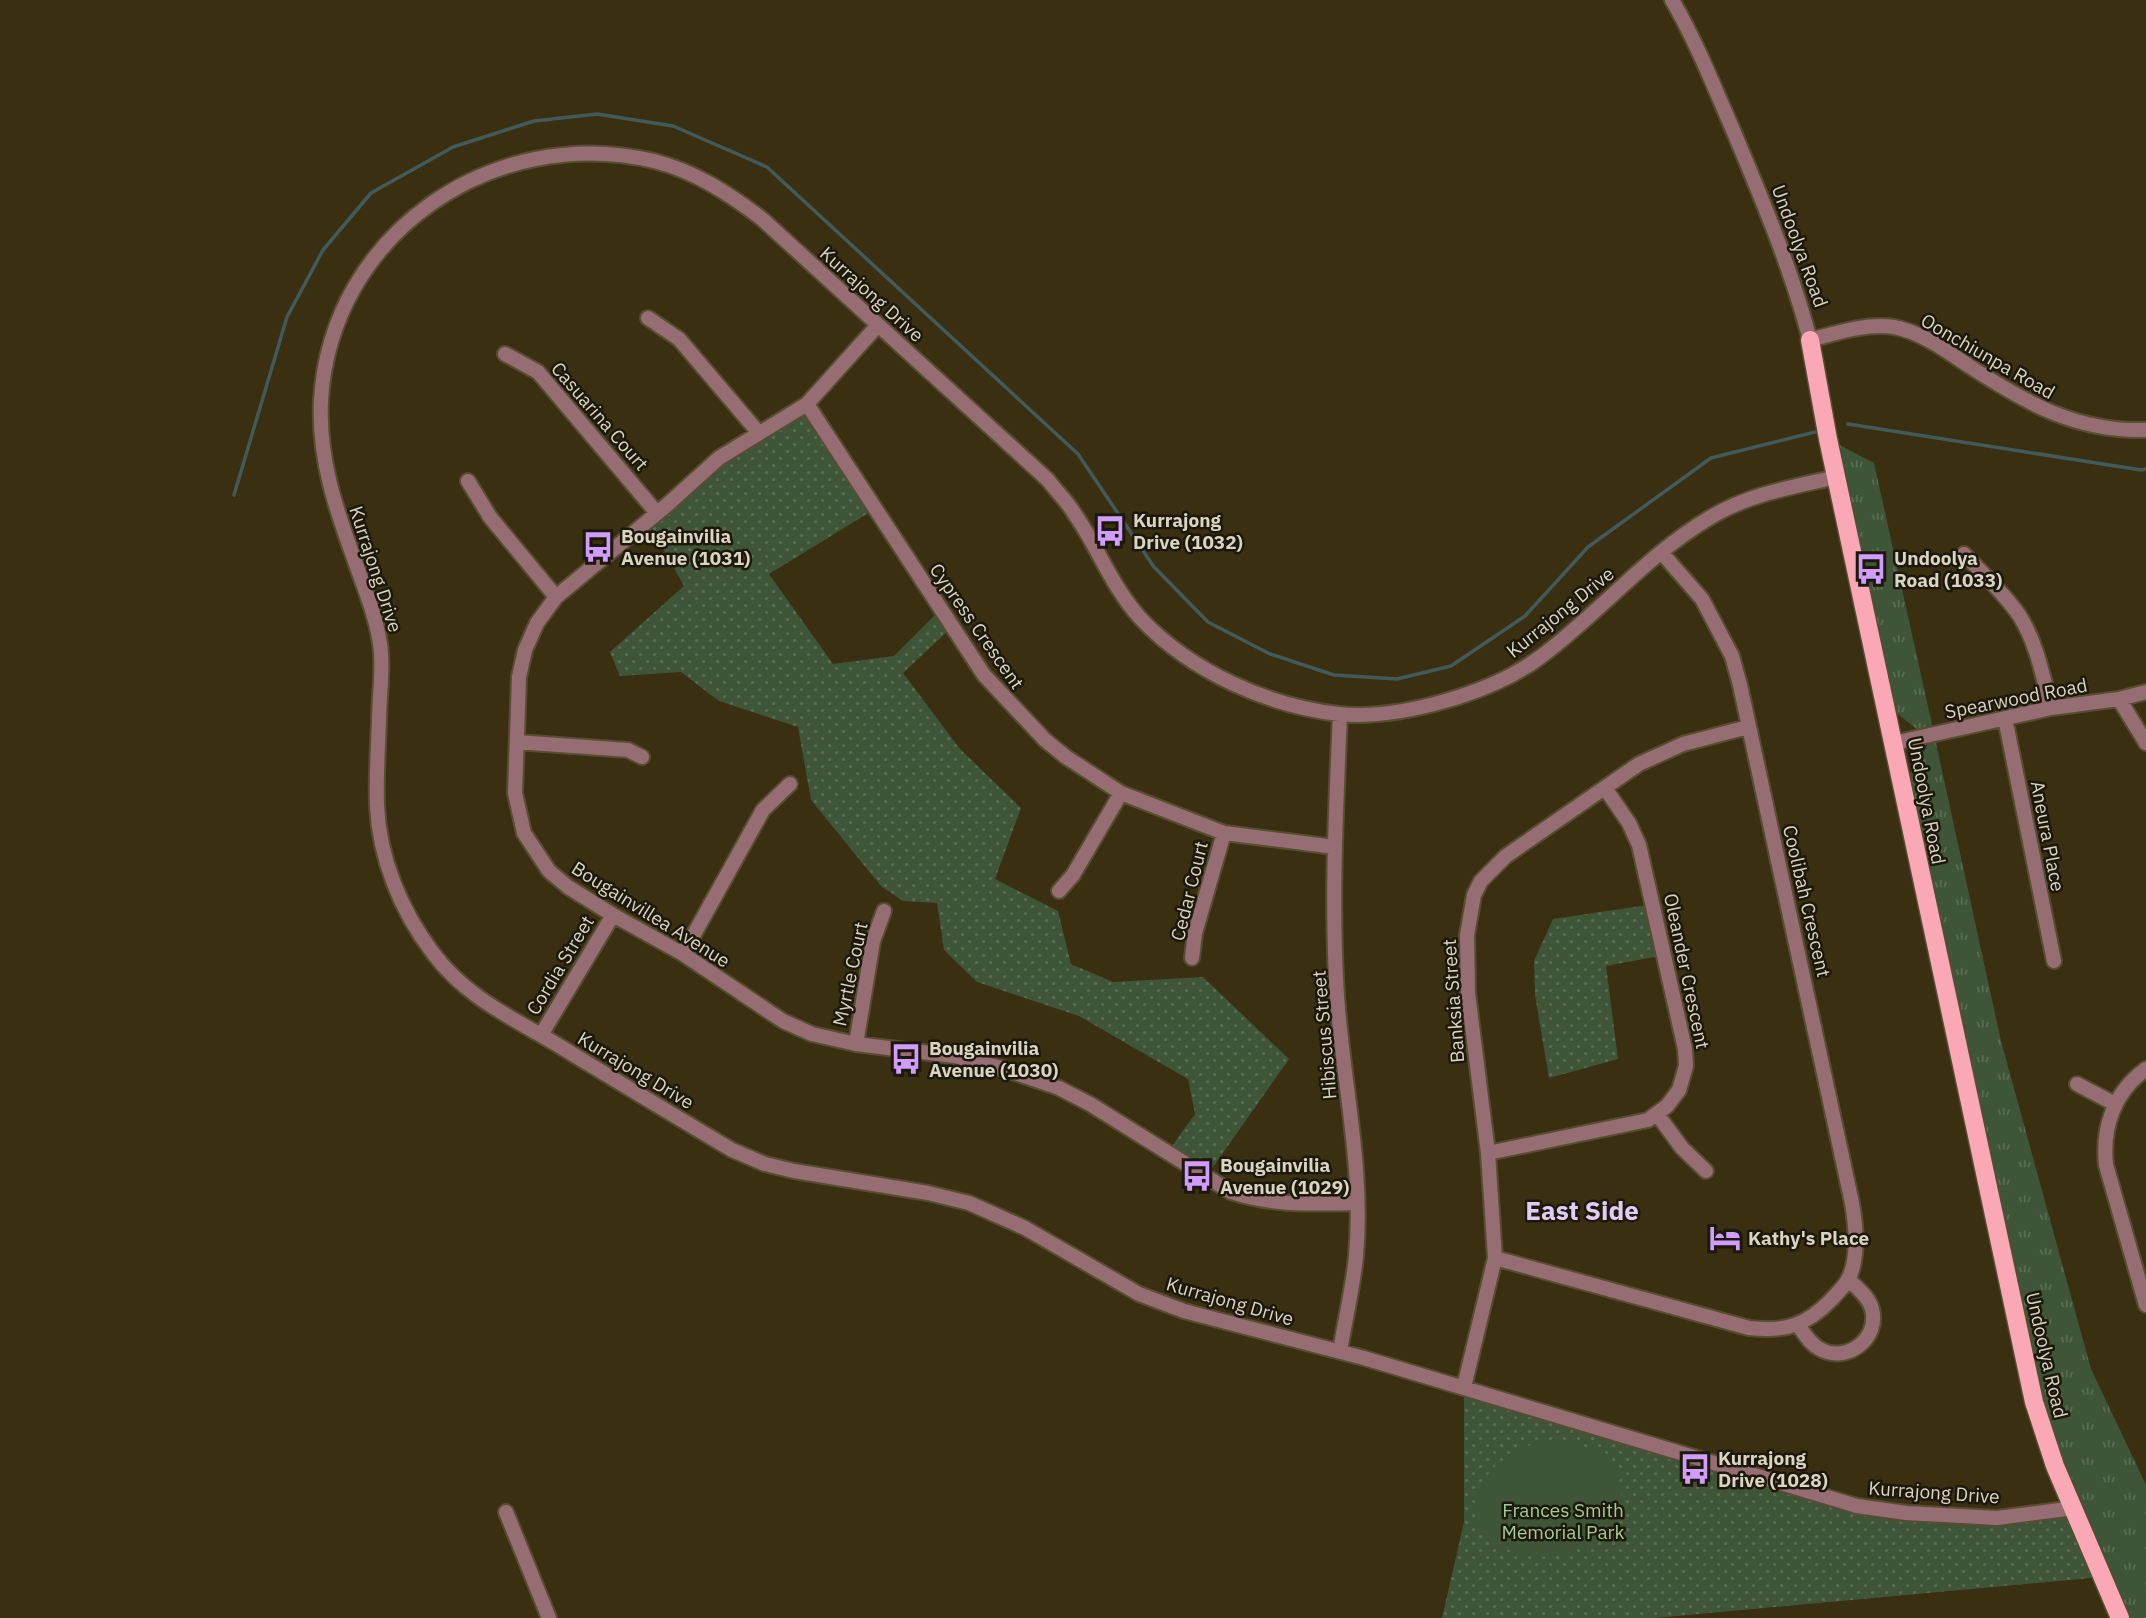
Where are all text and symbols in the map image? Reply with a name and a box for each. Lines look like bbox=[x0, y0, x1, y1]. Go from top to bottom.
street label: Undoolya Road bbox=[1767, 182, 1833, 310]
street label: Kurrajong Drive bbox=[815, 241, 929, 347]
street label: Oonchiunpa Road bbox=[1917, 308, 2059, 404]
street label: Casuarina Court bbox=[546, 357, 654, 475]
street label: Kurrajong Drive bbox=[344, 503, 408, 635]
place label: Kurrajong Drive (1032) bbox=[1133, 508, 1243, 554]
bus stop icon: Kurrajong Drive (1032) bbox=[1093, 514, 1127, 548]
place label: Bougainvilia Avenue (1031) bbox=[621, 524, 750, 570]
bus stop icon: Bougainvilia Avenue (1031) bbox=[581, 530, 615, 564]
place label: Undoolya Road (1033) bbox=[1894, 546, 2003, 592]
bus stop icon: Undoolya Road (1033) bbox=[1854, 552, 1888, 586]
street label: Cypress Crescent bbox=[925, 558, 1029, 694]
street label: Kurrajong Drive bbox=[1501, 561, 1619, 663]
street label: Spearwood Road bbox=[1943, 672, 2089, 724]
street label: Undoolya Road bbox=[1903, 736, 1951, 866]
street label: Aneura Place bbox=[2025, 779, 2071, 893]
street label: Coolibah Crescent bbox=[1778, 823, 1836, 979]
street label: Cedar Court bbox=[1165, 839, 1213, 943]
street label: Bougainvillea Avenue bbox=[567, 856, 735, 972]
street label: Oleander Crescent bbox=[1659, 891, 1715, 1051]
street label: Cordia Street bbox=[521, 911, 599, 1019]
street label: Myrtle Court bbox=[827, 920, 873, 1028]
street label: Banksia Street bbox=[1437, 938, 1469, 1064]
street label: Hibiscus Street bbox=[1306, 969, 1342, 1101]
street label: Kurrajong Drive bbox=[573, 1026, 699, 1114]
place label: Bougainvilia Avenue (1030) bbox=[929, 1036, 1058, 1082]
bus stop icon: Bougainvilia Avenue (1030) bbox=[889, 1042, 923, 1076]
place label: Bougainvilia Avenue (1029) bbox=[1220, 1153, 1349, 1199]
bus stop icon: Bougainvilia Avenue (1029) bbox=[1180, 1159, 1214, 1193]
district label: East Side bbox=[1525, 1193, 1639, 1227]
hotel icon: Kathy's Place bbox=[1708, 1221, 1742, 1255]
place label: Kathy's Place bbox=[1748, 1226, 1869, 1250]
street label: Kurrajong Drive bbox=[1164, 1271, 1296, 1331]
street label: Undoolya Road bbox=[2021, 1290, 2073, 1420]
place label: Kurrajong Drive (1028) bbox=[1718, 1446, 1828, 1492]
bus stop icon: Kurrajong Drive (1028) bbox=[1678, 1452, 1712, 1486]
street label: Kurrajong Drive bbox=[1868, 1475, 2000, 1509]
park label: Frances Smith Memorial Park bbox=[1501, 1498, 1625, 1544]

